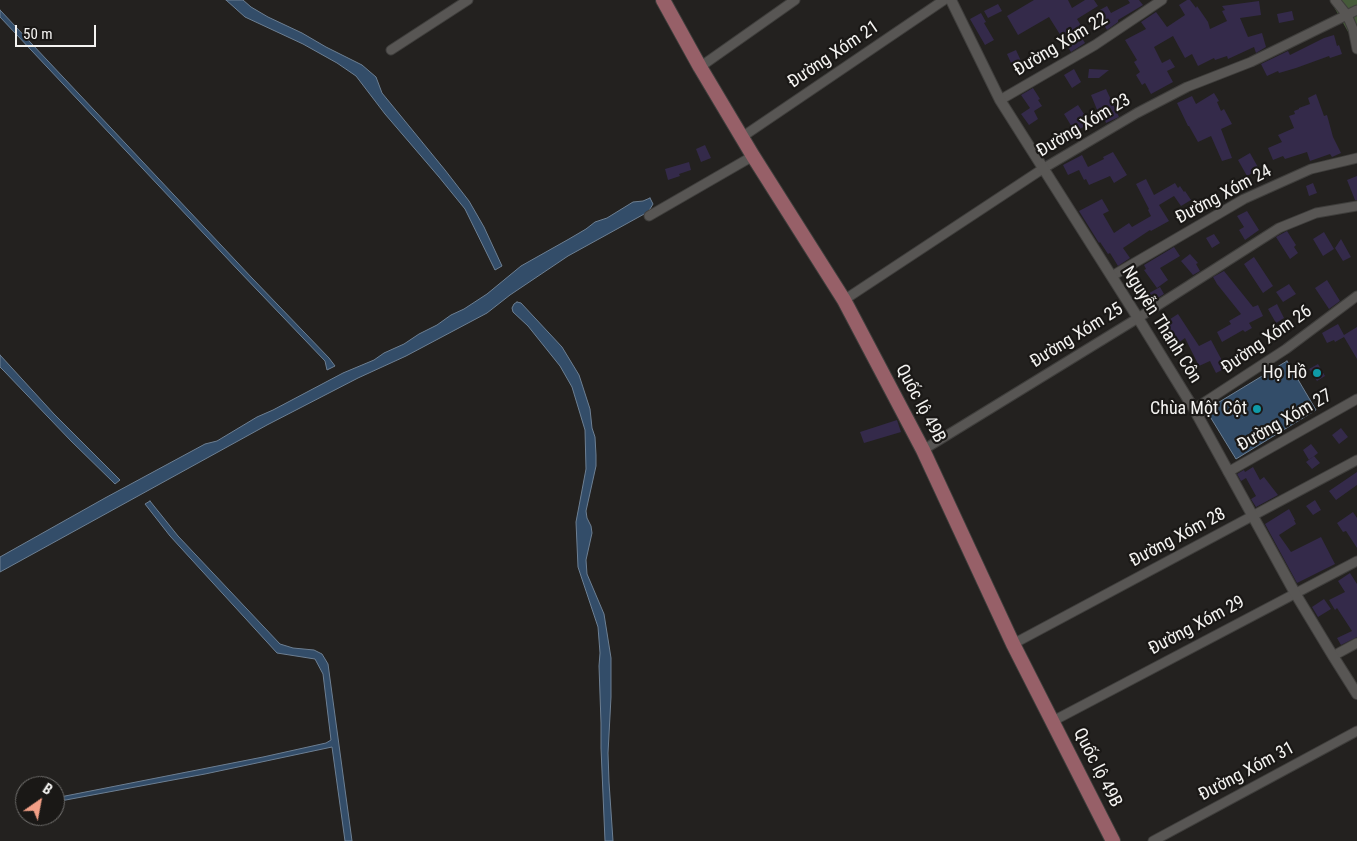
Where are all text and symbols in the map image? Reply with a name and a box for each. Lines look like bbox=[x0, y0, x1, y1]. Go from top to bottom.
street label: Đường Xóm 22 bbox=[1010, 9, 1112, 81]
scale bar bbox=[18, 15, 99, 47]
street label: Đường Xóm 21 bbox=[784, 17, 884, 93]
text: 50 m bbox=[23, 25, 53, 43]
street label: Đường Xóm 23 bbox=[1033, 90, 1135, 162]
street label: Đường Xóm 24 bbox=[1172, 161, 1276, 229]
street label: Nguyễn Thanh Côn bbox=[1116, 263, 1206, 387]
street label: Đường Xóm 25 bbox=[1027, 299, 1127, 373]
street label: Đường Xóm 26 bbox=[1218, 301, 1316, 379]
street label: Quốc lộ 49B bbox=[890, 361, 950, 447]
place label: Họ Hồ bbox=[1262, 362, 1307, 384]
marker: Họ Hồ bbox=[1311, 367, 1323, 379]
street label: Đường Xóm 27 bbox=[1234, 385, 1336, 457]
place label: Chùa Một Cột bbox=[1150, 398, 1247, 420]
marker: Chùa Một Cột bbox=[1251, 403, 1263, 415]
street label: Đường Xóm 28 bbox=[1126, 504, 1230, 572]
street label: Đường Xóm 29 bbox=[1145, 592, 1249, 660]
street label: Quốc lộ 49B bbox=[1068, 725, 1126, 811]
street label: Đường Xóm 31 bbox=[1195, 738, 1299, 806]
north arrow bbox=[15, 776, 65, 826]
text: B bbox=[40, 780, 55, 798]

